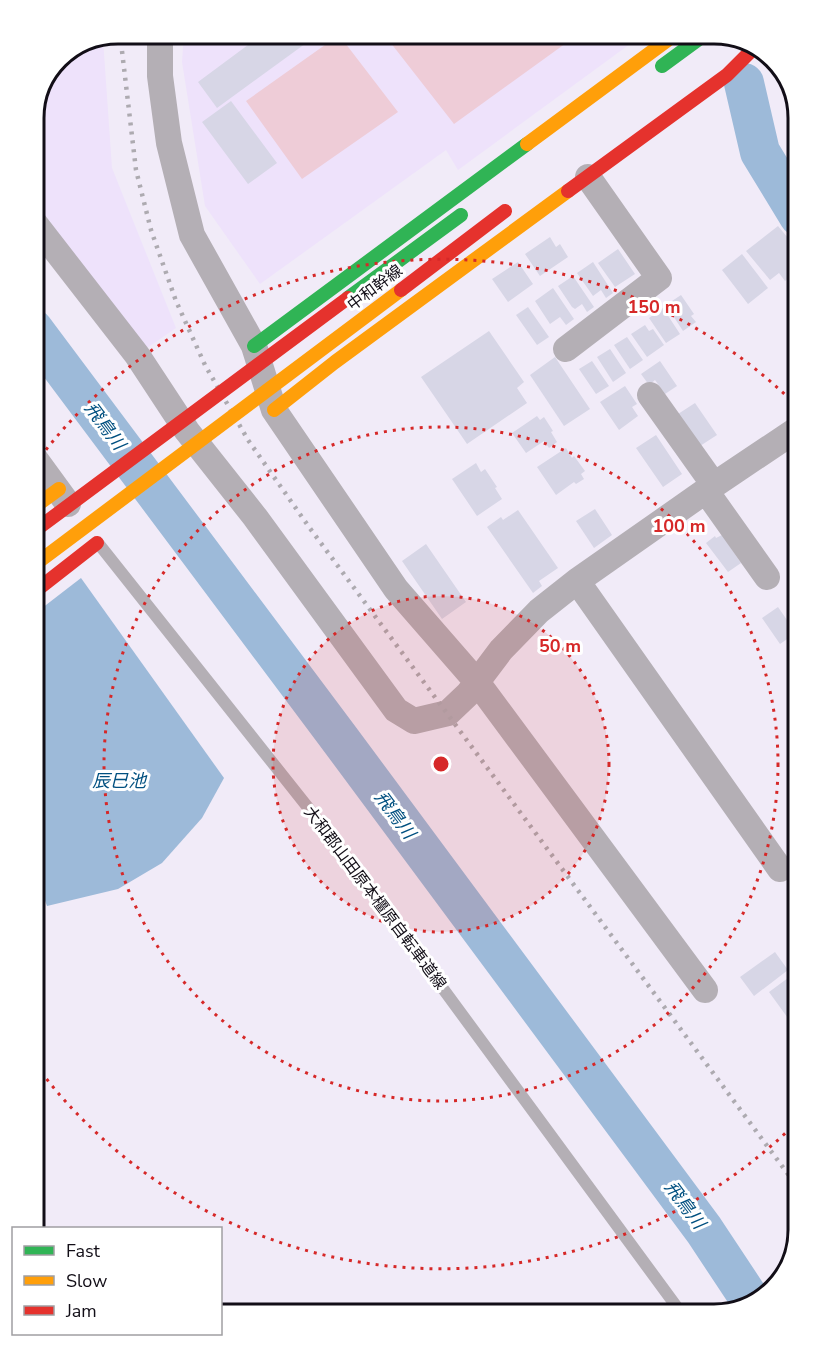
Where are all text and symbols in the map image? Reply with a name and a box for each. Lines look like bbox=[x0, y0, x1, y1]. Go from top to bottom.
street label: 中和幹線 bbox=[343, 260, 407, 316]
text: 150 m bbox=[627, 295, 681, 319]
water label: 飛鳥川 bbox=[79, 397, 132, 456]
text: 100 m bbox=[652, 514, 706, 538]
text: 50 m bbox=[539, 634, 581, 658]
centre of rings bbox=[431, 754, 451, 774]
water label: 辰巳池 bbox=[92, 769, 148, 793]
water label: 飛鳥川 bbox=[369, 786, 422, 845]
street label: 大和郡山田原本橿原自転車道線 bbox=[299, 802, 451, 994]
water label: 飛鳥川 bbox=[659, 1176, 712, 1235]
legend bbox=[12, 1227, 222, 1335]
text: Fast bbox=[66, 1239, 101, 1263]
text: Slow bbox=[66, 1269, 107, 1293]
text: Jam bbox=[65, 1299, 97, 1323]

